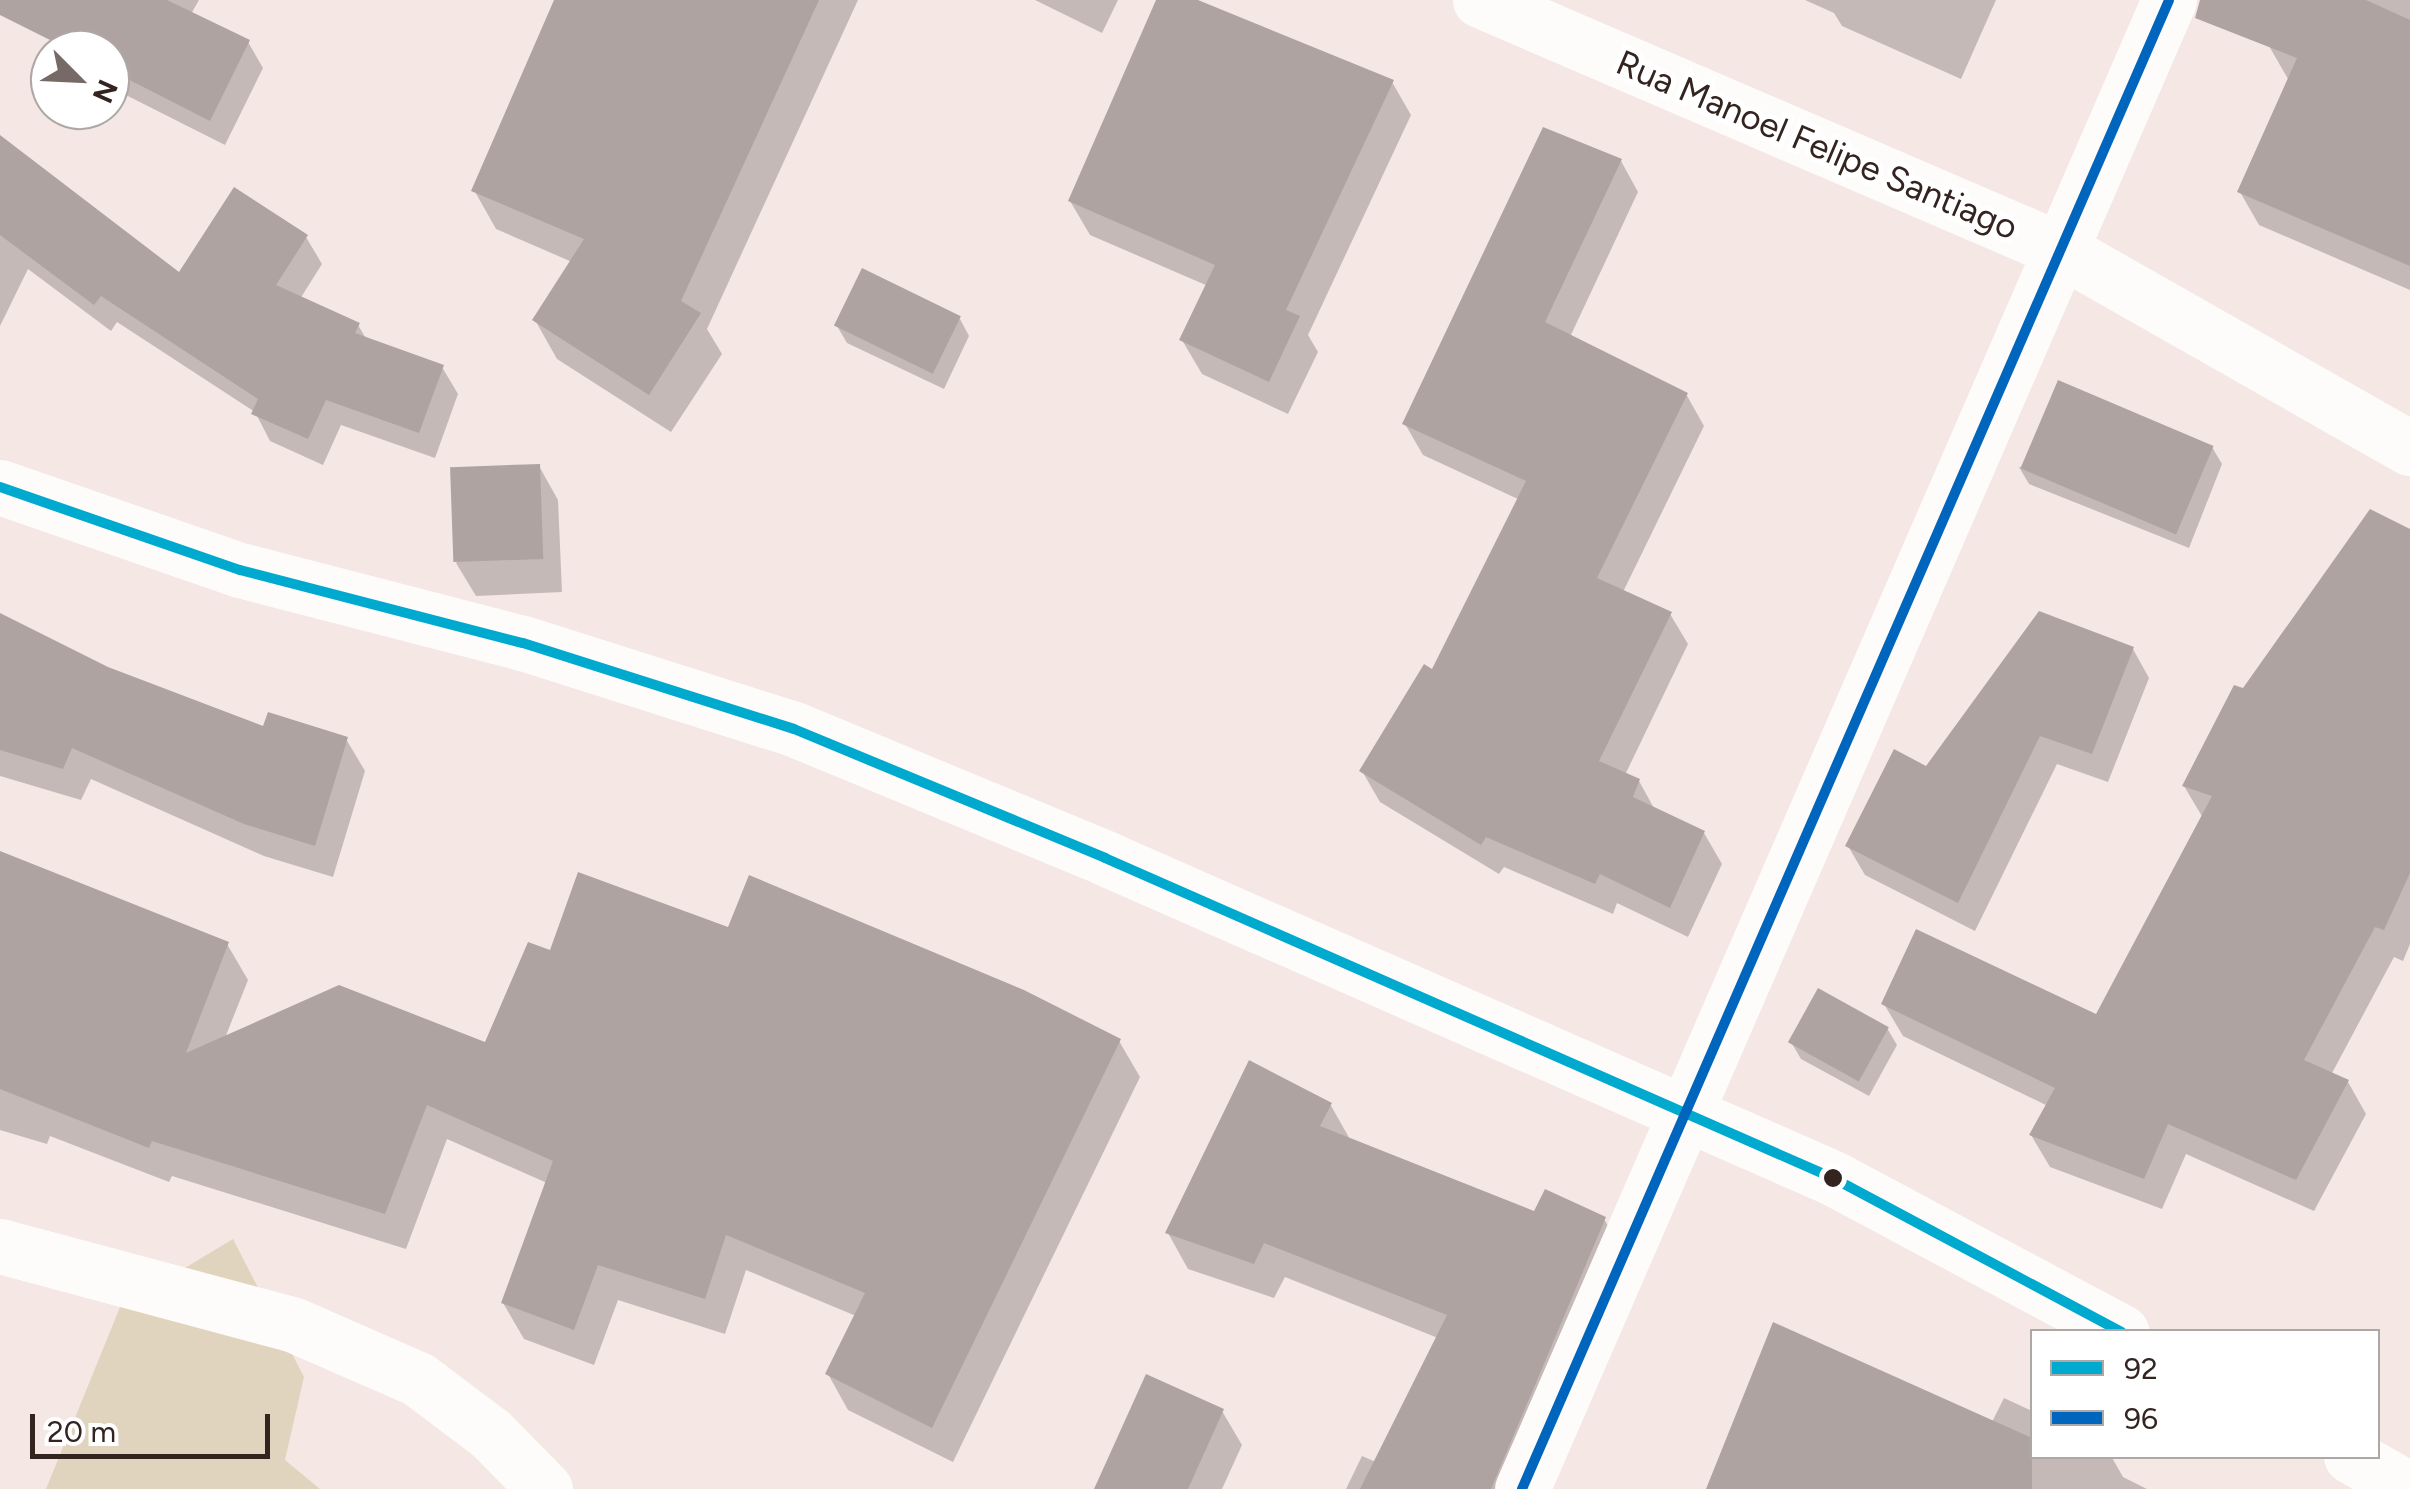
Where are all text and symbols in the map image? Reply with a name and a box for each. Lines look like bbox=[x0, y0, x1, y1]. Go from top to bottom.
north arrow bbox=[30, 30, 130, 130]
street label: Rua Manoel Felipe Santiago bbox=[1610, 41, 2024, 249]
text: N bbox=[86, 75, 126, 108]
unlabelled marker bbox=[1823, 1168, 1843, 1188]
legend bbox=[2030, 1329, 2380, 1459]
text: 92 bbox=[2124, 1350, 2158, 1387]
scale bar bbox=[35, 1394, 275, 1456]
text: 96 bbox=[2124, 1400, 2158, 1437]
text: 20 m bbox=[47, 1413, 116, 1450]

